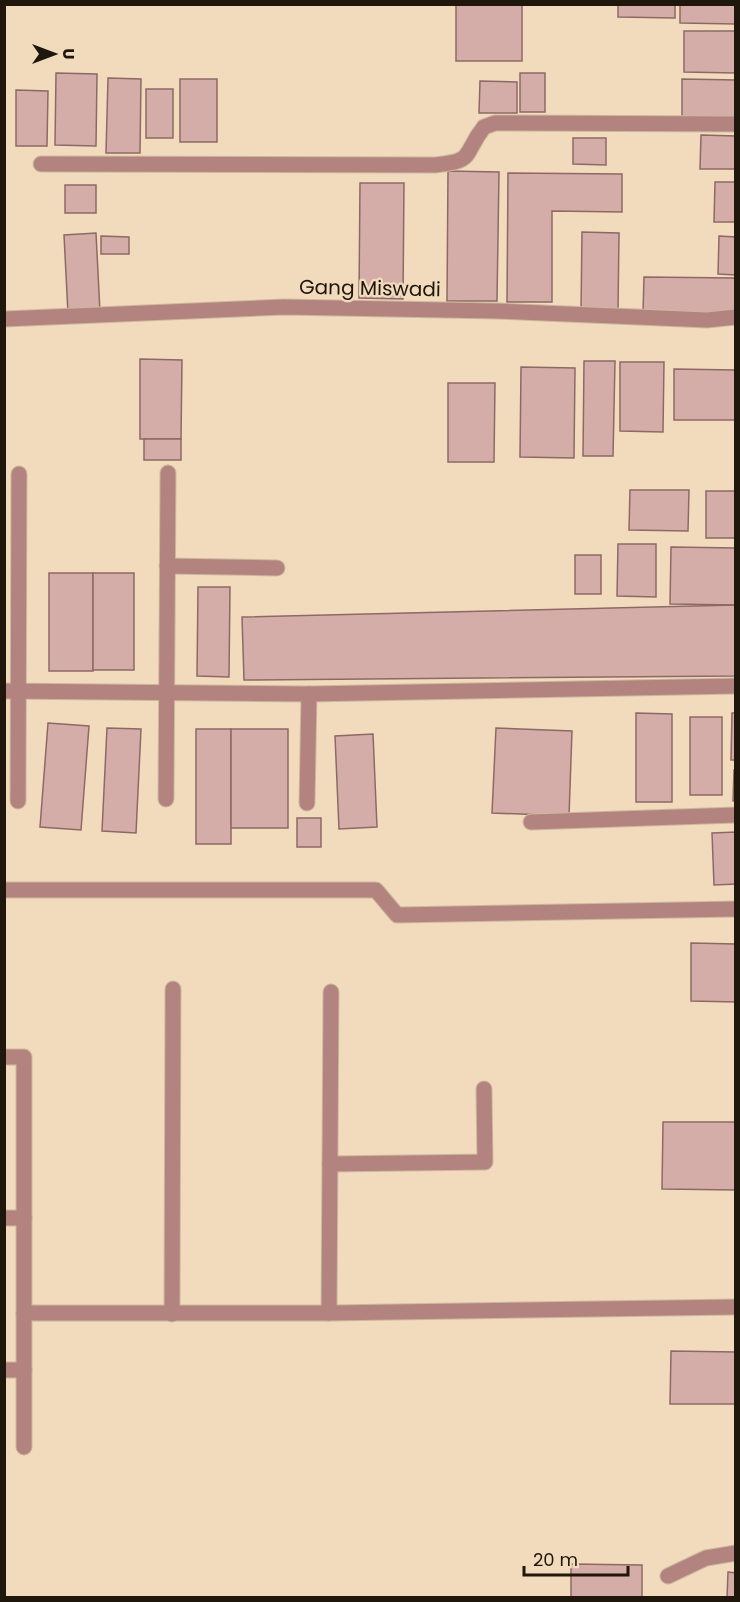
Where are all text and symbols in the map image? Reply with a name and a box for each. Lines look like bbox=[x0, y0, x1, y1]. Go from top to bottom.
north arrow bbox=[24, 24, 84, 84]
text: U bbox=[57, 48, 80, 60]
street label: Gang Miswadi bbox=[299, 273, 441, 303]
scale bar bbox=[524, 1539, 628, 1577]
text: 20 m bbox=[533, 1547, 578, 1572]

